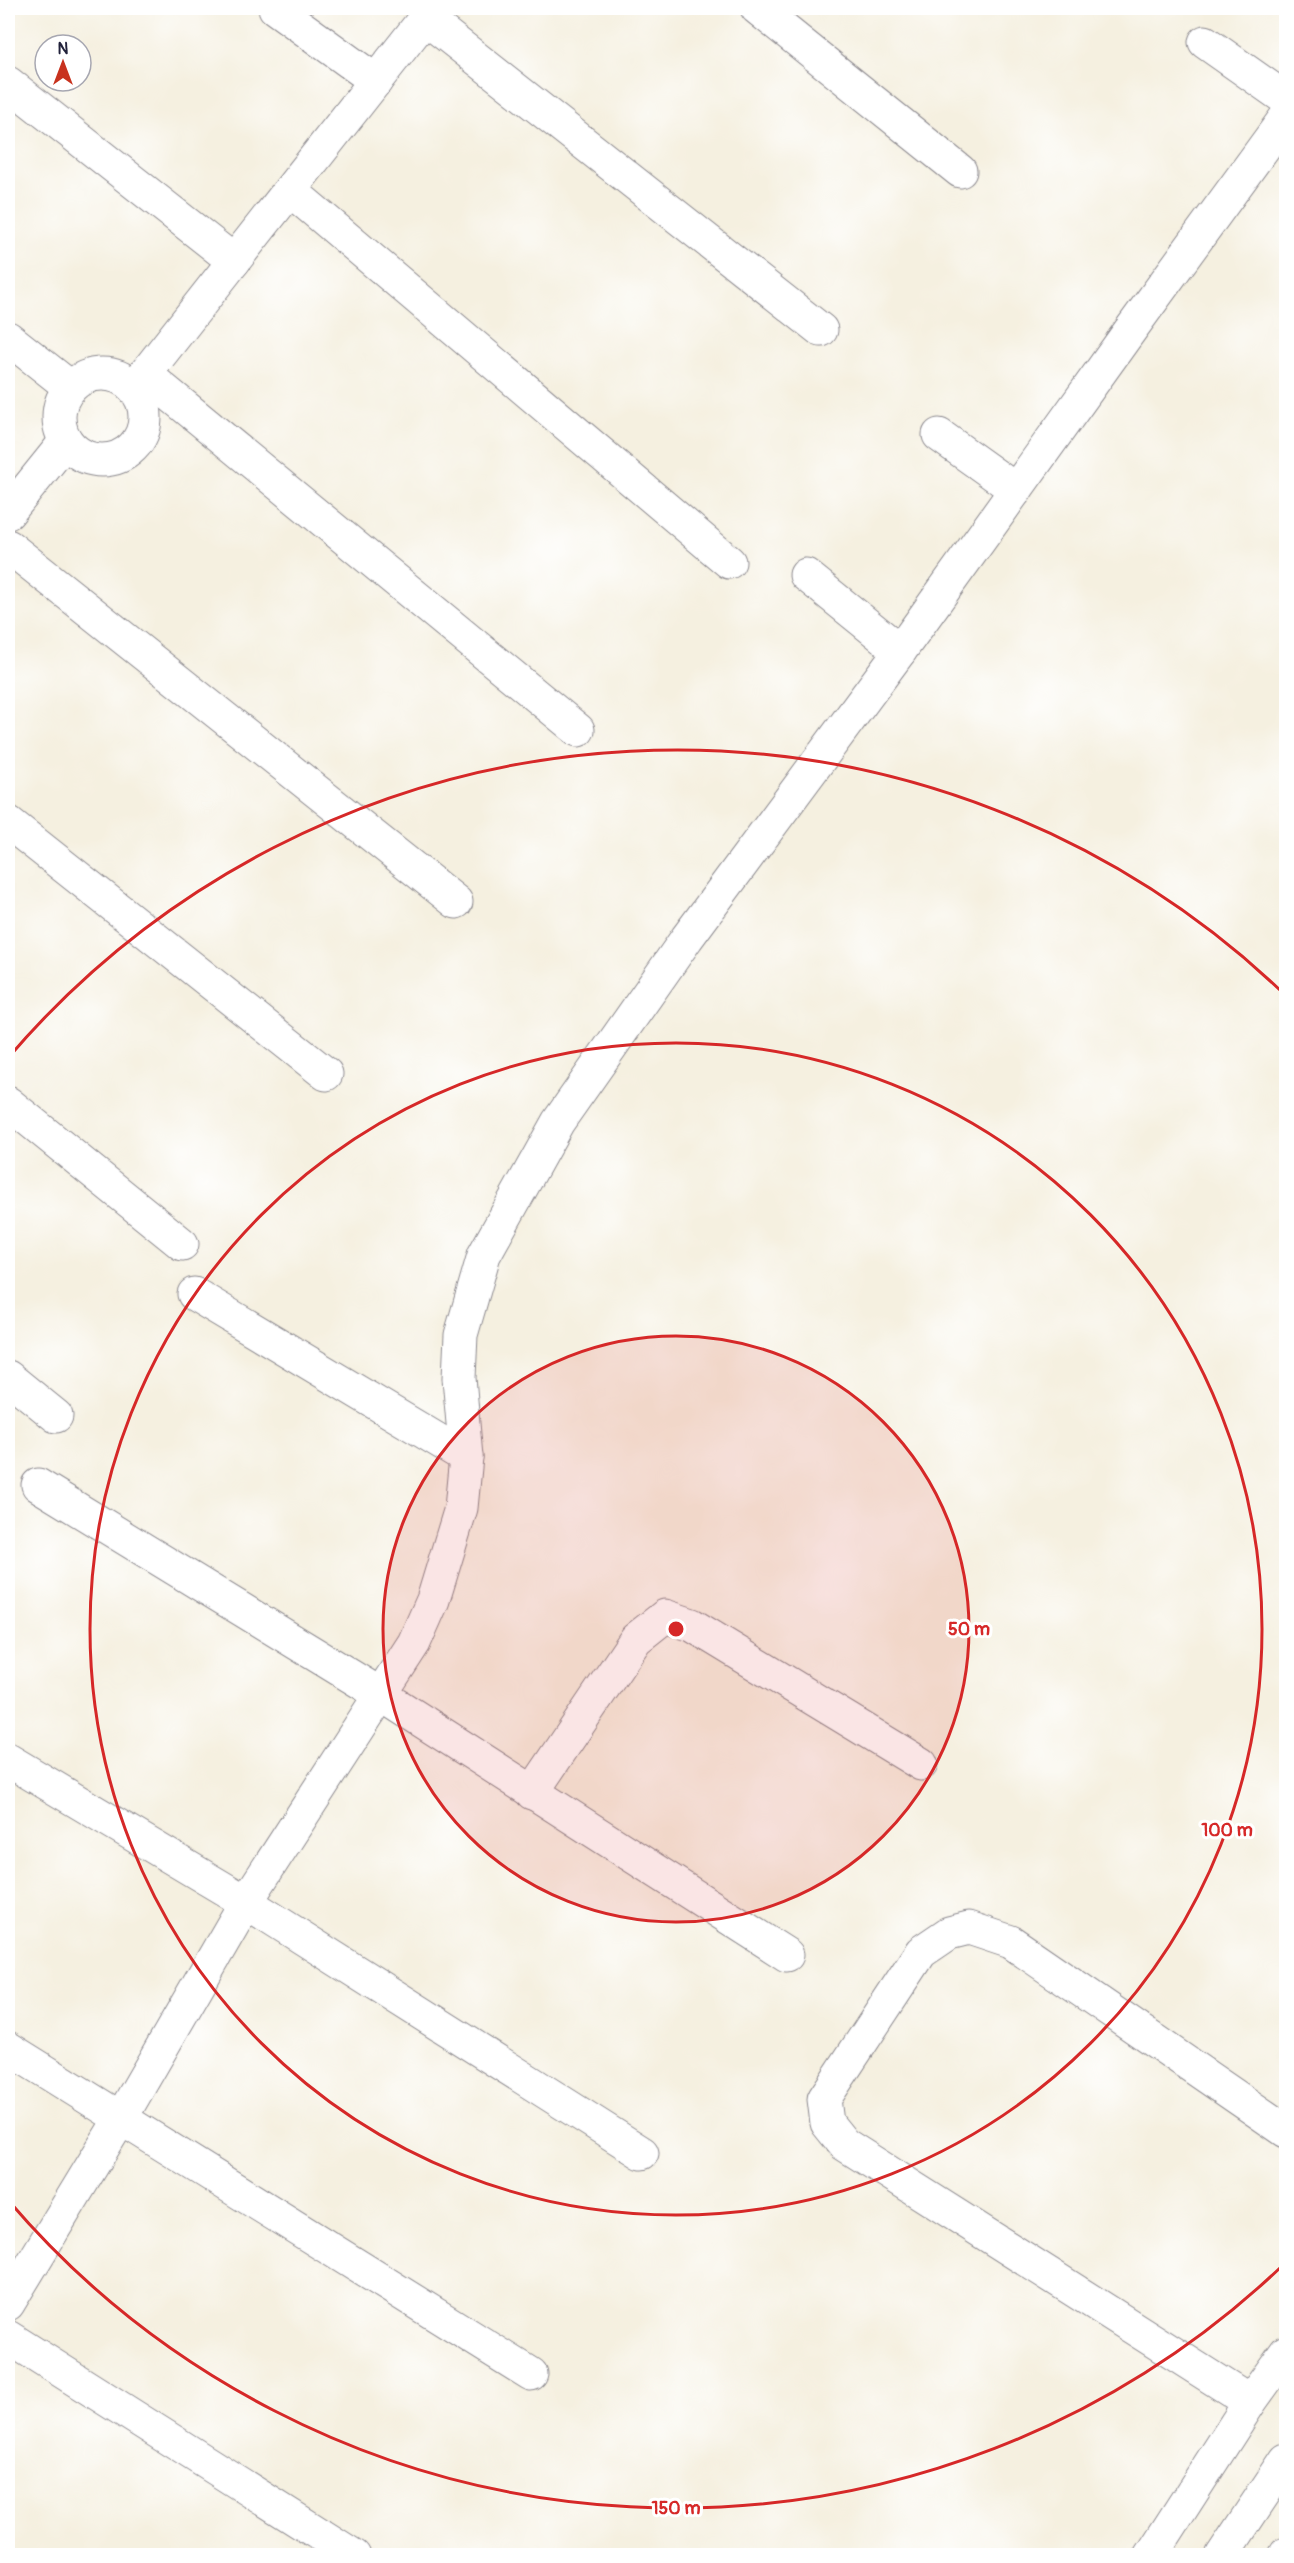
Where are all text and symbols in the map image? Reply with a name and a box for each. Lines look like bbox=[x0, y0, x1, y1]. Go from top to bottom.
north arrow bbox=[33, 33, 93, 93]
text: N bbox=[58, 39, 69, 59]
text: 50 m bbox=[948, 1618, 990, 1641]
centre of rings bbox=[666, 1619, 686, 1639]
text: 100 m bbox=[1201, 1819, 1253, 1842]
text: 150 m bbox=[652, 2497, 701, 2520]

